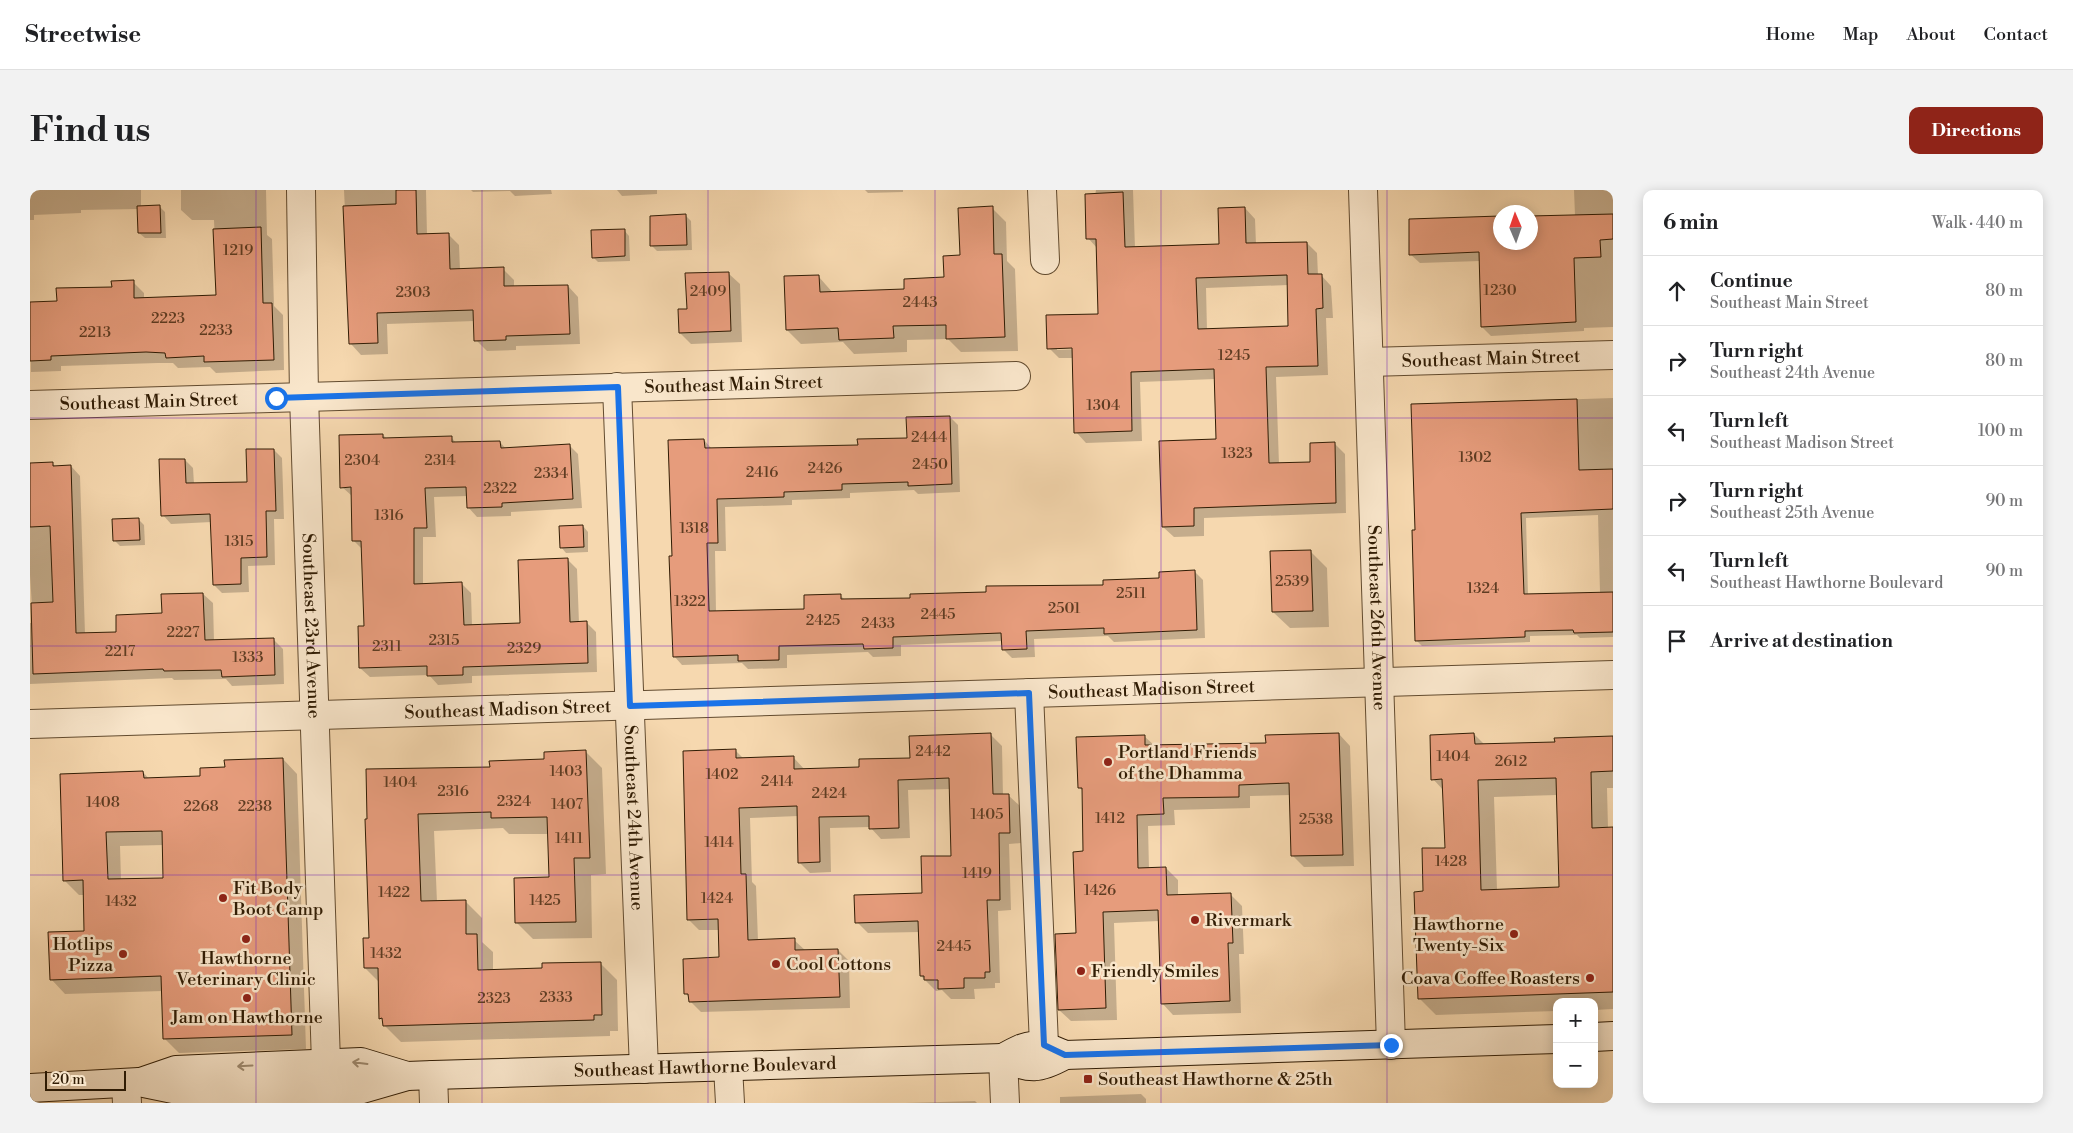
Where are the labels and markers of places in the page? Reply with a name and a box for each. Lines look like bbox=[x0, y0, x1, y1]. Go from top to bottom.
place label: Portland Friends of the Dhamma bbox=[1118, 741, 1257, 785]
marker: Portland Friends of the Dhamma bbox=[1102, 756, 1114, 768]
place label: Fit Body Boot Camp bbox=[232, 877, 323, 921]
marker: Fit Body Boot Camp bbox=[217, 892, 229, 904]
place label: Rivermark bbox=[1205, 909, 1293, 932]
place label: Hawthorne Twenty-Six bbox=[1413, 913, 1505, 957]
marker: Rivermark bbox=[1189, 914, 1201, 926]
marker: Hawthorne Twenty-Six bbox=[1508, 928, 1520, 940]
place label: Hotlips Pizza bbox=[52, 933, 114, 977]
marker: Hawthorne Veterinary Clinic bbox=[240, 933, 252, 945]
place label: Hawthorne Veterinary Clinic bbox=[175, 947, 316, 991]
marker: Hotlips Pizza bbox=[117, 948, 129, 960]
place label: Cool Cottons bbox=[786, 953, 891, 976]
marker: Cool Cottons bbox=[770, 958, 782, 970]
place label: Friendly Smiles bbox=[1091, 960, 1219, 983]
marker: Friendly Smiles bbox=[1075, 965, 1087, 977]
place label: Coava Coffee Roasters bbox=[1401, 967, 1580, 990]
marker: Coava Coffee Roasters bbox=[1584, 972, 1596, 984]
marker: Jam on Hawthorne bbox=[241, 992, 253, 1004]
place label: Jam on Hawthorne bbox=[170, 1006, 323, 1029]
place label: Southeast Hawthorne & 25th bbox=[1098, 1068, 1333, 1091]
marker: Southeast Hawthorne & 25th bbox=[1082, 1073, 1094, 1085]

